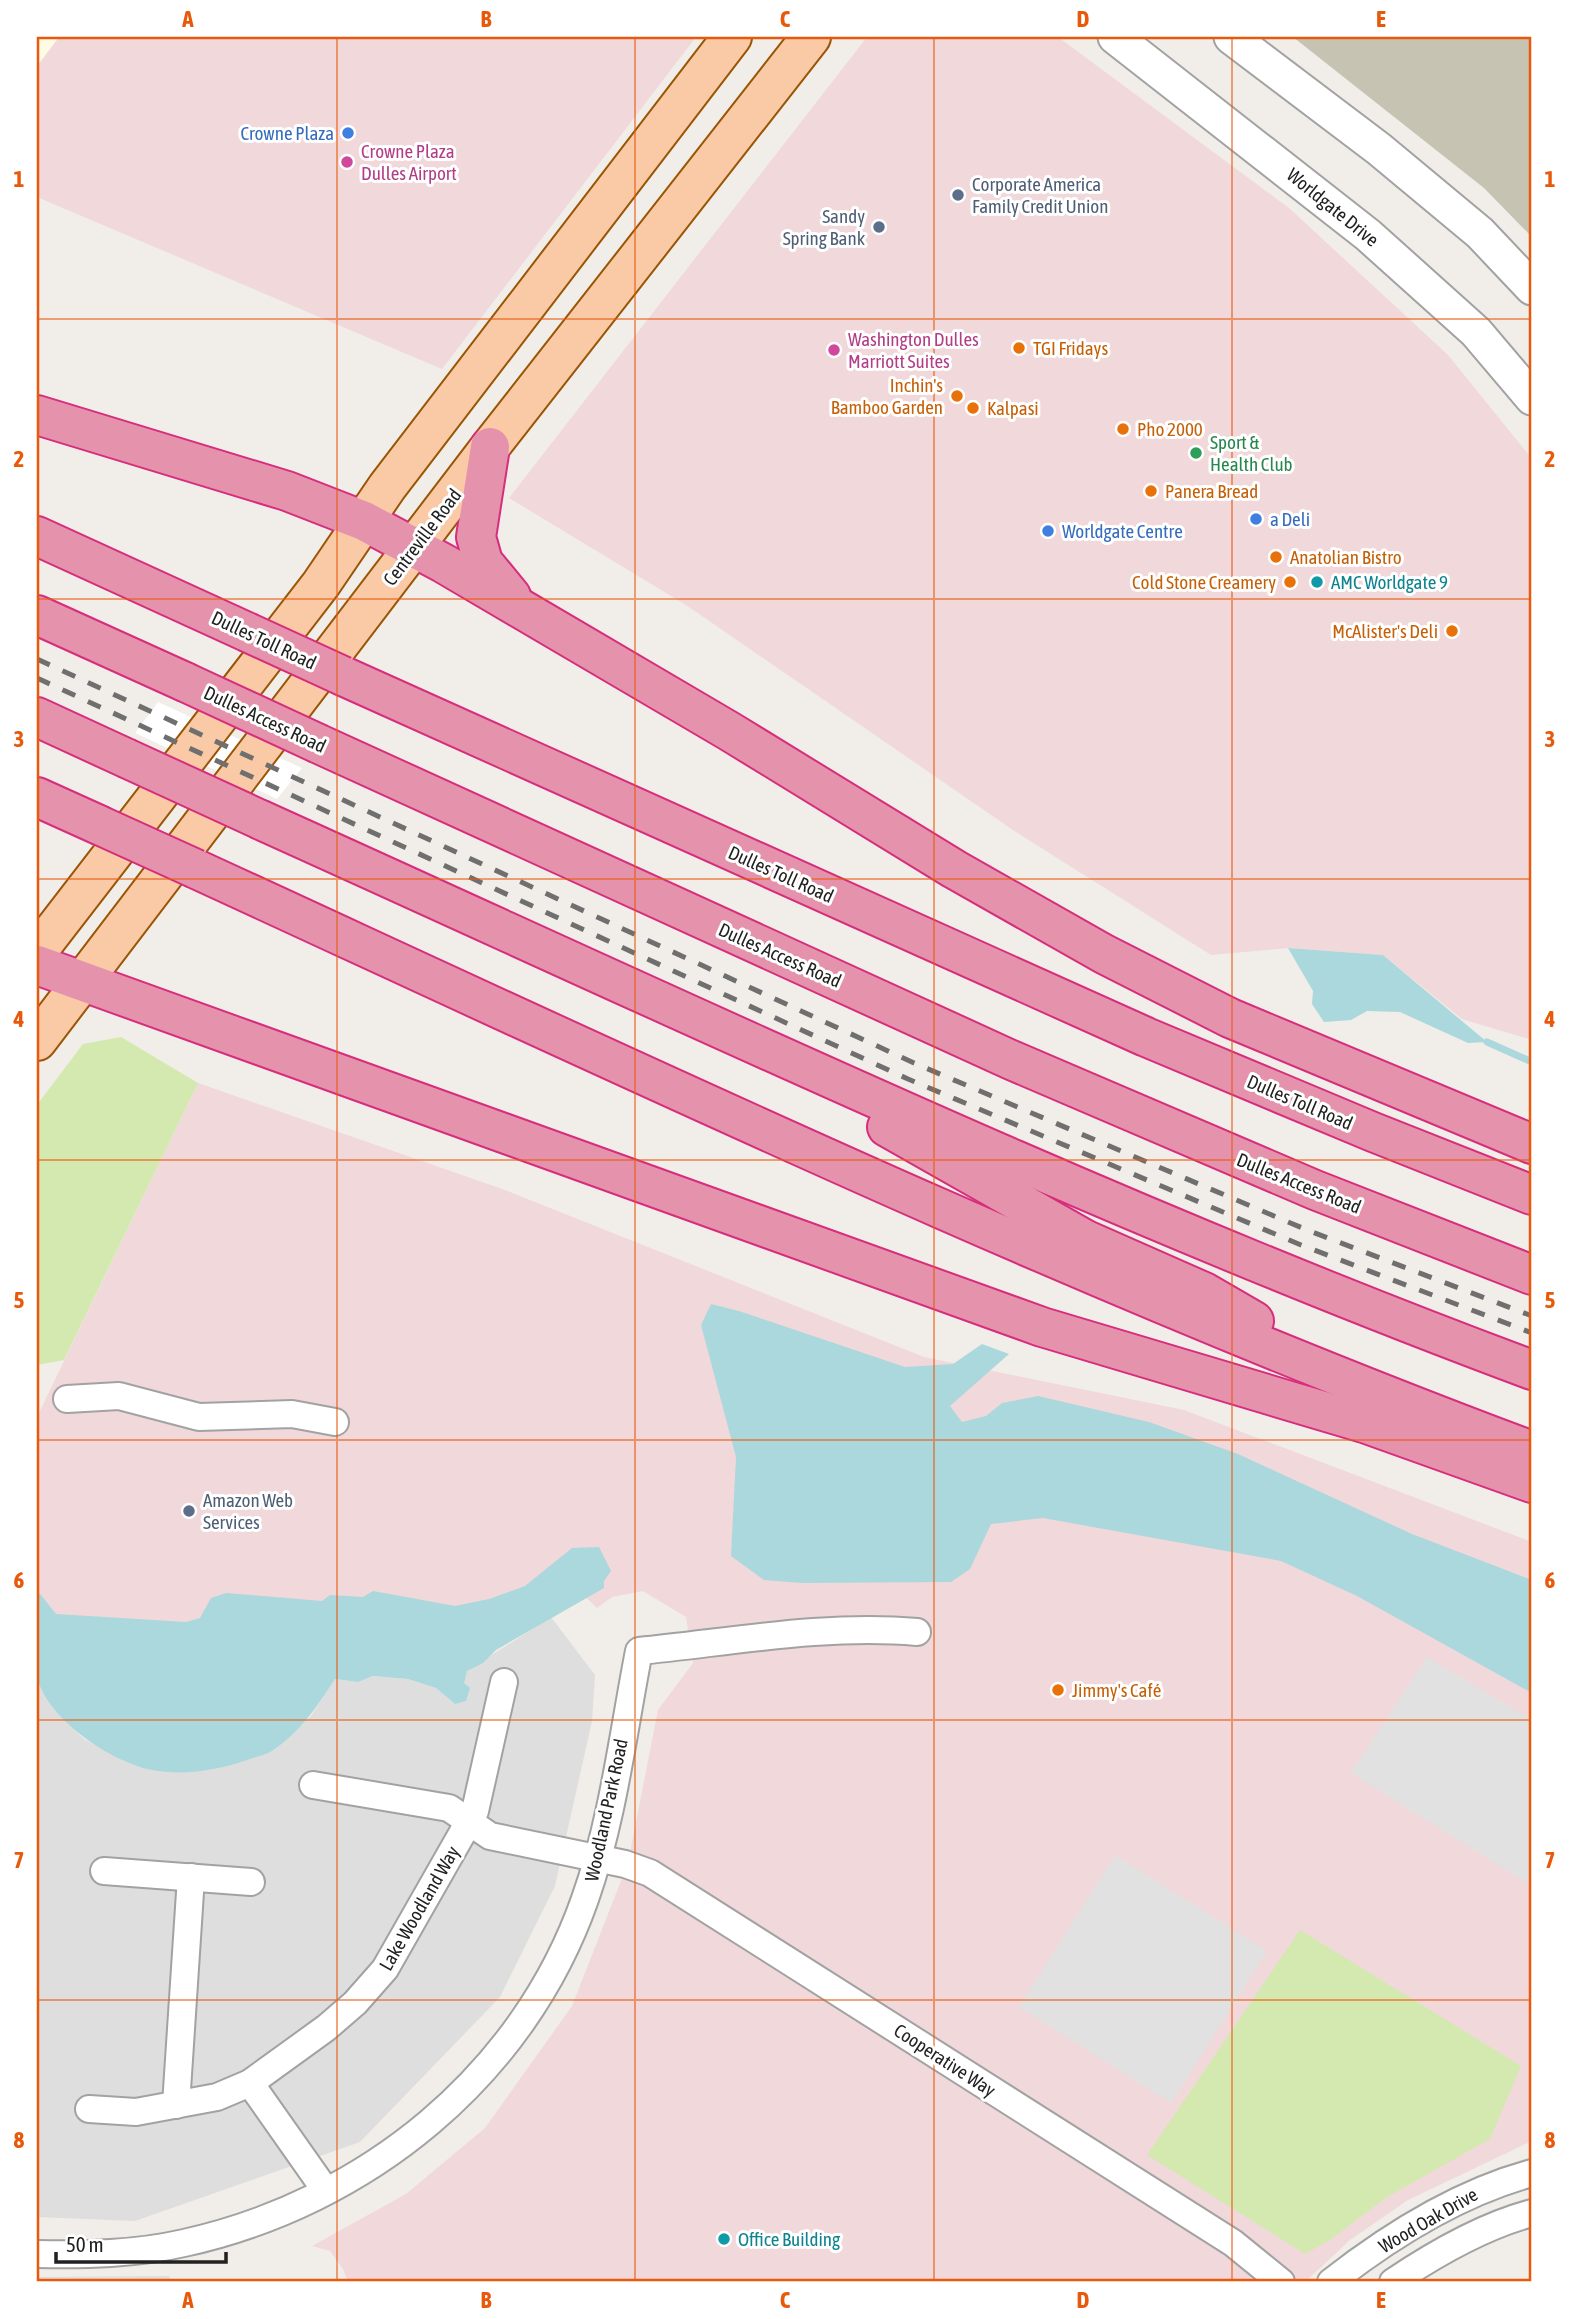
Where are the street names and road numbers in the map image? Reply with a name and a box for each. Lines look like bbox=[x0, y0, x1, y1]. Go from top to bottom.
street label: Worldgate Drive bbox=[1283, 163, 1383, 251]
street label: Centreville Road bbox=[378, 484, 466, 590]
street label: Dulles Toll Road bbox=[208, 606, 320, 674]
street label: Dulles Access Road bbox=[201, 681, 329, 757]
street label: Dulles Toll Road bbox=[725, 841, 837, 907]
street label: Dulles Access Road bbox=[715, 918, 845, 992]
street label: Dulles Toll Road bbox=[1244, 1070, 1356, 1134]
street label: Dulles Access Road bbox=[1234, 1148, 1364, 1218]
street label: Woodland Park Road bbox=[580, 1737, 632, 1883]
street label: Lake Woodland Way bbox=[374, 1842, 464, 1974]
street label: Cooperative Way bbox=[890, 2019, 1000, 2101]
street label: Wood Oak Drive bbox=[1375, 2183, 1481, 2257]

